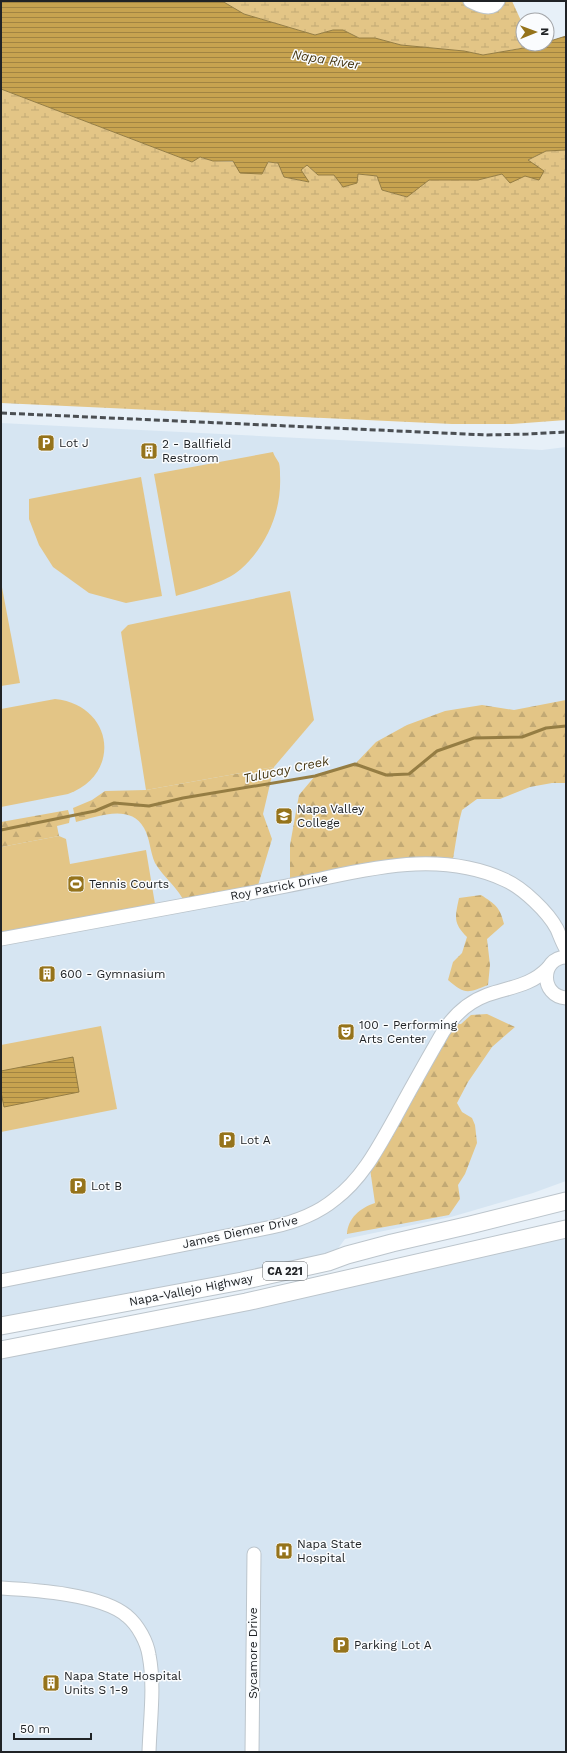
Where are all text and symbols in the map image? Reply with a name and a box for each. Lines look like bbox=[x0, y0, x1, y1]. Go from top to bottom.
north arrow bbox=[515, 12, 555, 52]
text: N bbox=[538, 28, 551, 36]
water label: Napa River bbox=[291, 47, 362, 72]
parking icon: Lot J bbox=[36, 433, 56, 453]
place label: Lot J bbox=[59, 436, 89, 450]
place label: 2 - Ballfield Restroom bbox=[162, 437, 231, 465]
building icon: 2 - Ballfield Restroom bbox=[139, 441, 159, 461]
water label: Tulucay Creek bbox=[242, 753, 331, 786]
place label: Napa Valley College bbox=[297, 802, 365, 830]
school or university icon: Napa Valley College bbox=[274, 806, 294, 826]
street label: Roy Patrick Drive bbox=[229, 871, 329, 903]
sports icon: Tennis Courts bbox=[66, 874, 86, 894]
place label: Tennis Courts bbox=[89, 877, 169, 891]
building icon: 600 - Gymnasium bbox=[37, 964, 57, 984]
place label: 600 - Gymnasium bbox=[60, 967, 165, 981]
place label: 100 - Performing Arts Center bbox=[359, 1018, 458, 1046]
theatre icon: 100 - Performing Arts Center bbox=[336, 1022, 356, 1042]
parking icon: Lot A bbox=[217, 1130, 237, 1150]
place label: Lot A bbox=[240, 1133, 271, 1147]
parking icon: Lot B bbox=[68, 1176, 88, 1196]
place label: Lot B bbox=[91, 1179, 122, 1193]
street label: James Diemer Drive bbox=[181, 1213, 299, 1251]
road number: CA 221 bbox=[263, 1262, 307, 1280]
street label: Napa-Vallejo Highway bbox=[128, 1271, 255, 1309]
place label: Napa State Hospital bbox=[297, 1537, 362, 1565]
hospital icon: Napa State Hospital bbox=[274, 1541, 294, 1561]
street label: Sycamore Drive bbox=[246, 1607, 260, 1699]
parking icon: Parking Lot A bbox=[331, 1635, 351, 1655]
place label: Parking Lot A bbox=[354, 1638, 432, 1652]
place label: Napa State Hospital Units S 1-9 bbox=[64, 1669, 182, 1697]
building icon: Napa State Hospital Units S 1-9 bbox=[41, 1673, 61, 1693]
scale bar bbox=[14, 1715, 91, 1741]
text: 50 m bbox=[20, 1722, 50, 1736]

